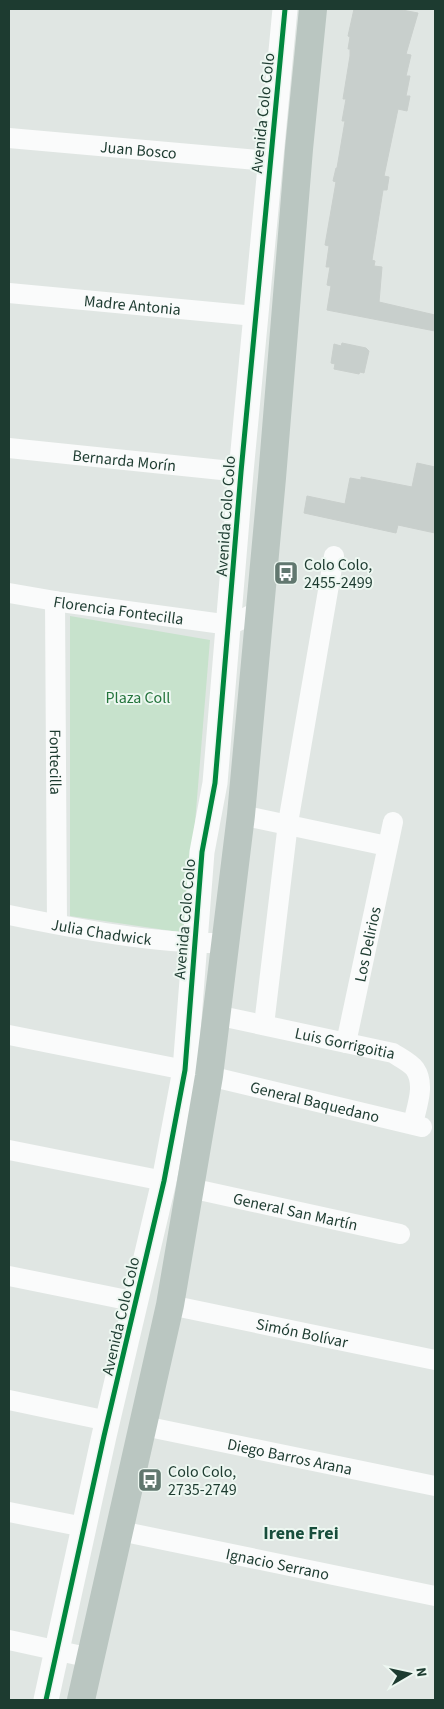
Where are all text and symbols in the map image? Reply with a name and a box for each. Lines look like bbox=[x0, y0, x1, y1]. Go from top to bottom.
street label: Avenida Colo Colo bbox=[246, 52, 280, 174]
street label: Juan Bosco bbox=[99, 136, 178, 165]
street label: Madre Antonia bbox=[83, 290, 182, 321]
street label: Bernarda Morín bbox=[71, 445, 177, 477]
street label: Avenida Colo Colo bbox=[211, 455, 241, 577]
place label: Colo Colo, 2455-2499 bbox=[304, 554, 373, 594]
bus stop icon: Colo Colo, 2455-2499 bbox=[273, 560, 299, 586]
street label: Florencia Fontecilla bbox=[52, 591, 185, 631]
park label: Plaza Coll bbox=[106, 687, 170, 709]
street label: Fontecilla bbox=[44, 729, 66, 795]
street label: Avenida Colo Colo bbox=[169, 858, 201, 980]
street label: Los Delirios bbox=[349, 904, 387, 984]
street label: Julia Chadwick bbox=[49, 914, 153, 951]
street label: Luis Gorrigoitia bbox=[293, 1022, 397, 1065]
street label: General Baquedano bbox=[248, 1076, 382, 1128]
street label: General San Martín bbox=[231, 1188, 360, 1236]
street label: Avenida Colo Colo bbox=[97, 1255, 145, 1378]
street label: Simón Bolívar bbox=[254, 1313, 350, 1354]
street label: Diego Barros Arana bbox=[225, 1433, 354, 1481]
place label: Colo Colo, 2735-2749 bbox=[168, 1461, 237, 1501]
bus stop icon: Colo Colo, 2735-2749 bbox=[137, 1467, 163, 1493]
district label: Irene Frei bbox=[263, 1521, 339, 1546]
street label: Ignacio Serrano bbox=[224, 1543, 331, 1586]
north arrow bbox=[384, 1649, 434, 1699]
text: N bbox=[410, 1666, 431, 1678]

